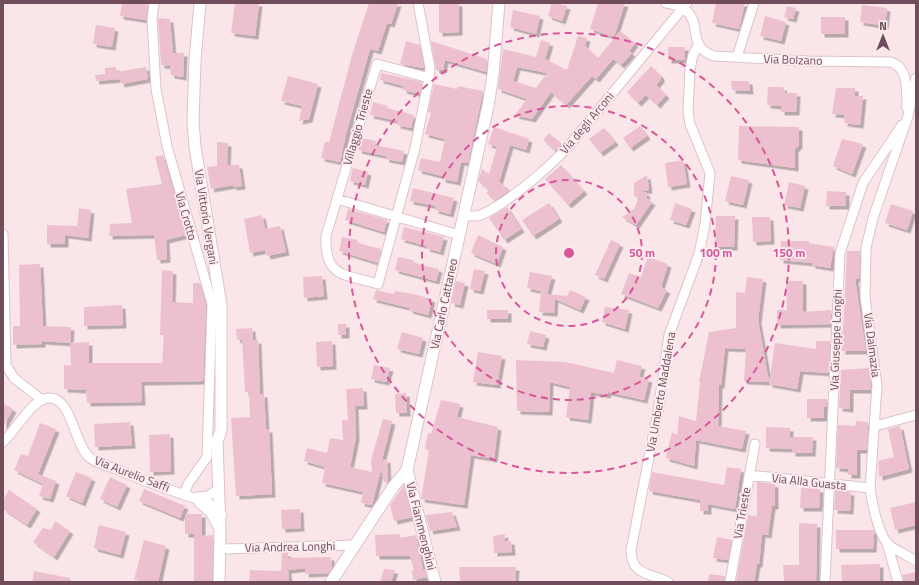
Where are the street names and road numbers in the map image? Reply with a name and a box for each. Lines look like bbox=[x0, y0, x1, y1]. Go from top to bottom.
street label: Via Bolzano bbox=[763, 49, 823, 70]
street label: Villaggio Trieste bbox=[337, 86, 378, 167]
street label: Via degli Arconi bbox=[555, 87, 619, 158]
street label: Via Vittorio Vergani bbox=[190, 168, 223, 266]
street label: Via Crotto bbox=[170, 189, 202, 242]
street label: Via Carlo Cattaneo bbox=[425, 257, 462, 351]
street label: Via Giuseppe Longhi bbox=[824, 289, 847, 391]
street label: Via Dalmazia bbox=[859, 312, 886, 378]
street label: Via Umberto Maddalena bbox=[641, 330, 680, 454]
street label: Via Aurelio Saffi bbox=[92, 450, 173, 497]
street label: Via Alla Guasta bbox=[771, 468, 847, 495]
street label: Via Fiammenghini bbox=[401, 480, 442, 572]
street label: Via Trieste bbox=[728, 486, 755, 540]
street label: Via Andrea Longhi bbox=[244, 536, 335, 557]

